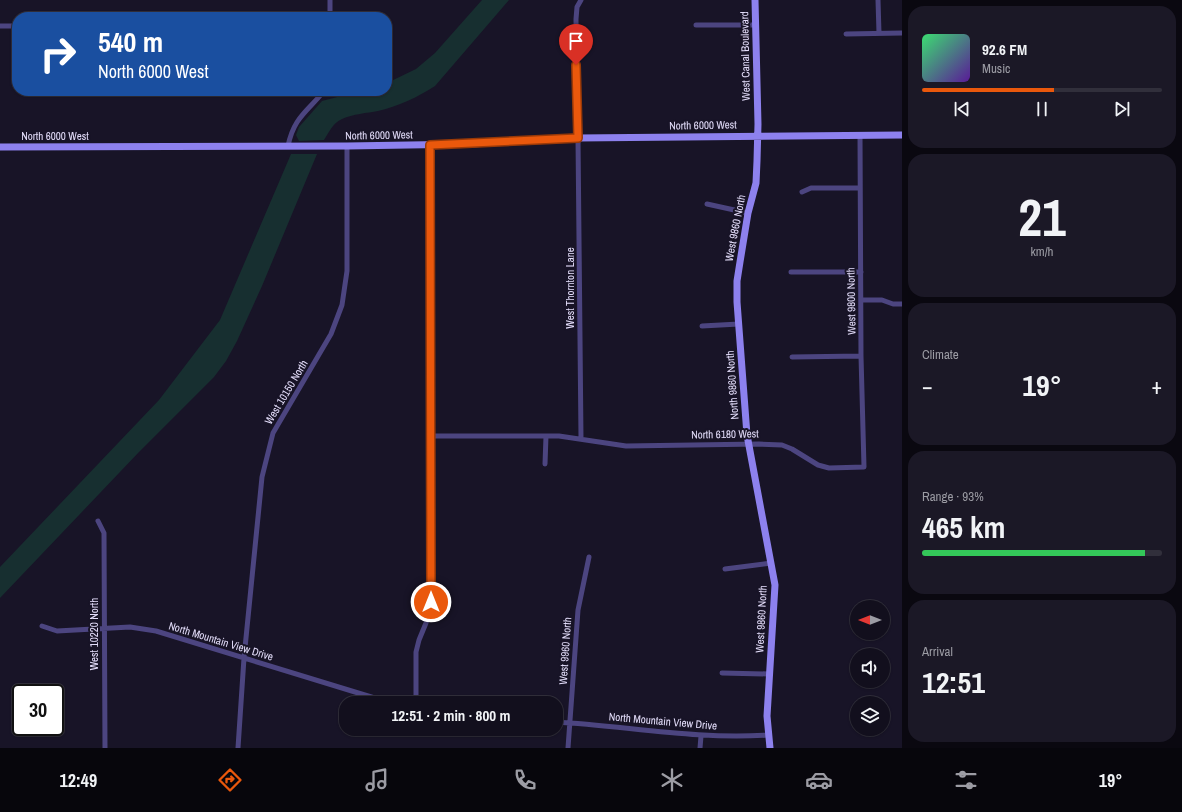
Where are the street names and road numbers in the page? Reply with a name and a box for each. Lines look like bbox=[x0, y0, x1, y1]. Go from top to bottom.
street label: West Canal Boulevard bbox=[737, 11, 753, 101]
street label: North 6000 West bbox=[669, 117, 737, 133]
street label: North 6000 West bbox=[345, 127, 413, 143]
street label: North 6000 West bbox=[21, 129, 89, 143]
street label: West 9860 North bbox=[722, 194, 748, 262]
street label: West Thornton Lane bbox=[563, 247, 577, 329]
street label: West 9800 North bbox=[843, 267, 859, 335]
street label: North 9860 North bbox=[723, 350, 741, 420]
street label: West 10150 North bbox=[261, 357, 311, 427]
street label: North 6180 West bbox=[691, 426, 759, 442]
street label: West 9860 North bbox=[752, 585, 770, 653]
street label: West 10220 North bbox=[87, 598, 101, 670]
street label: West 9960 North bbox=[556, 617, 574, 685]
street label: North Mountain View Drive bbox=[167, 618, 275, 664]
street label: North Mountain View Drive bbox=[608, 709, 718, 733]

